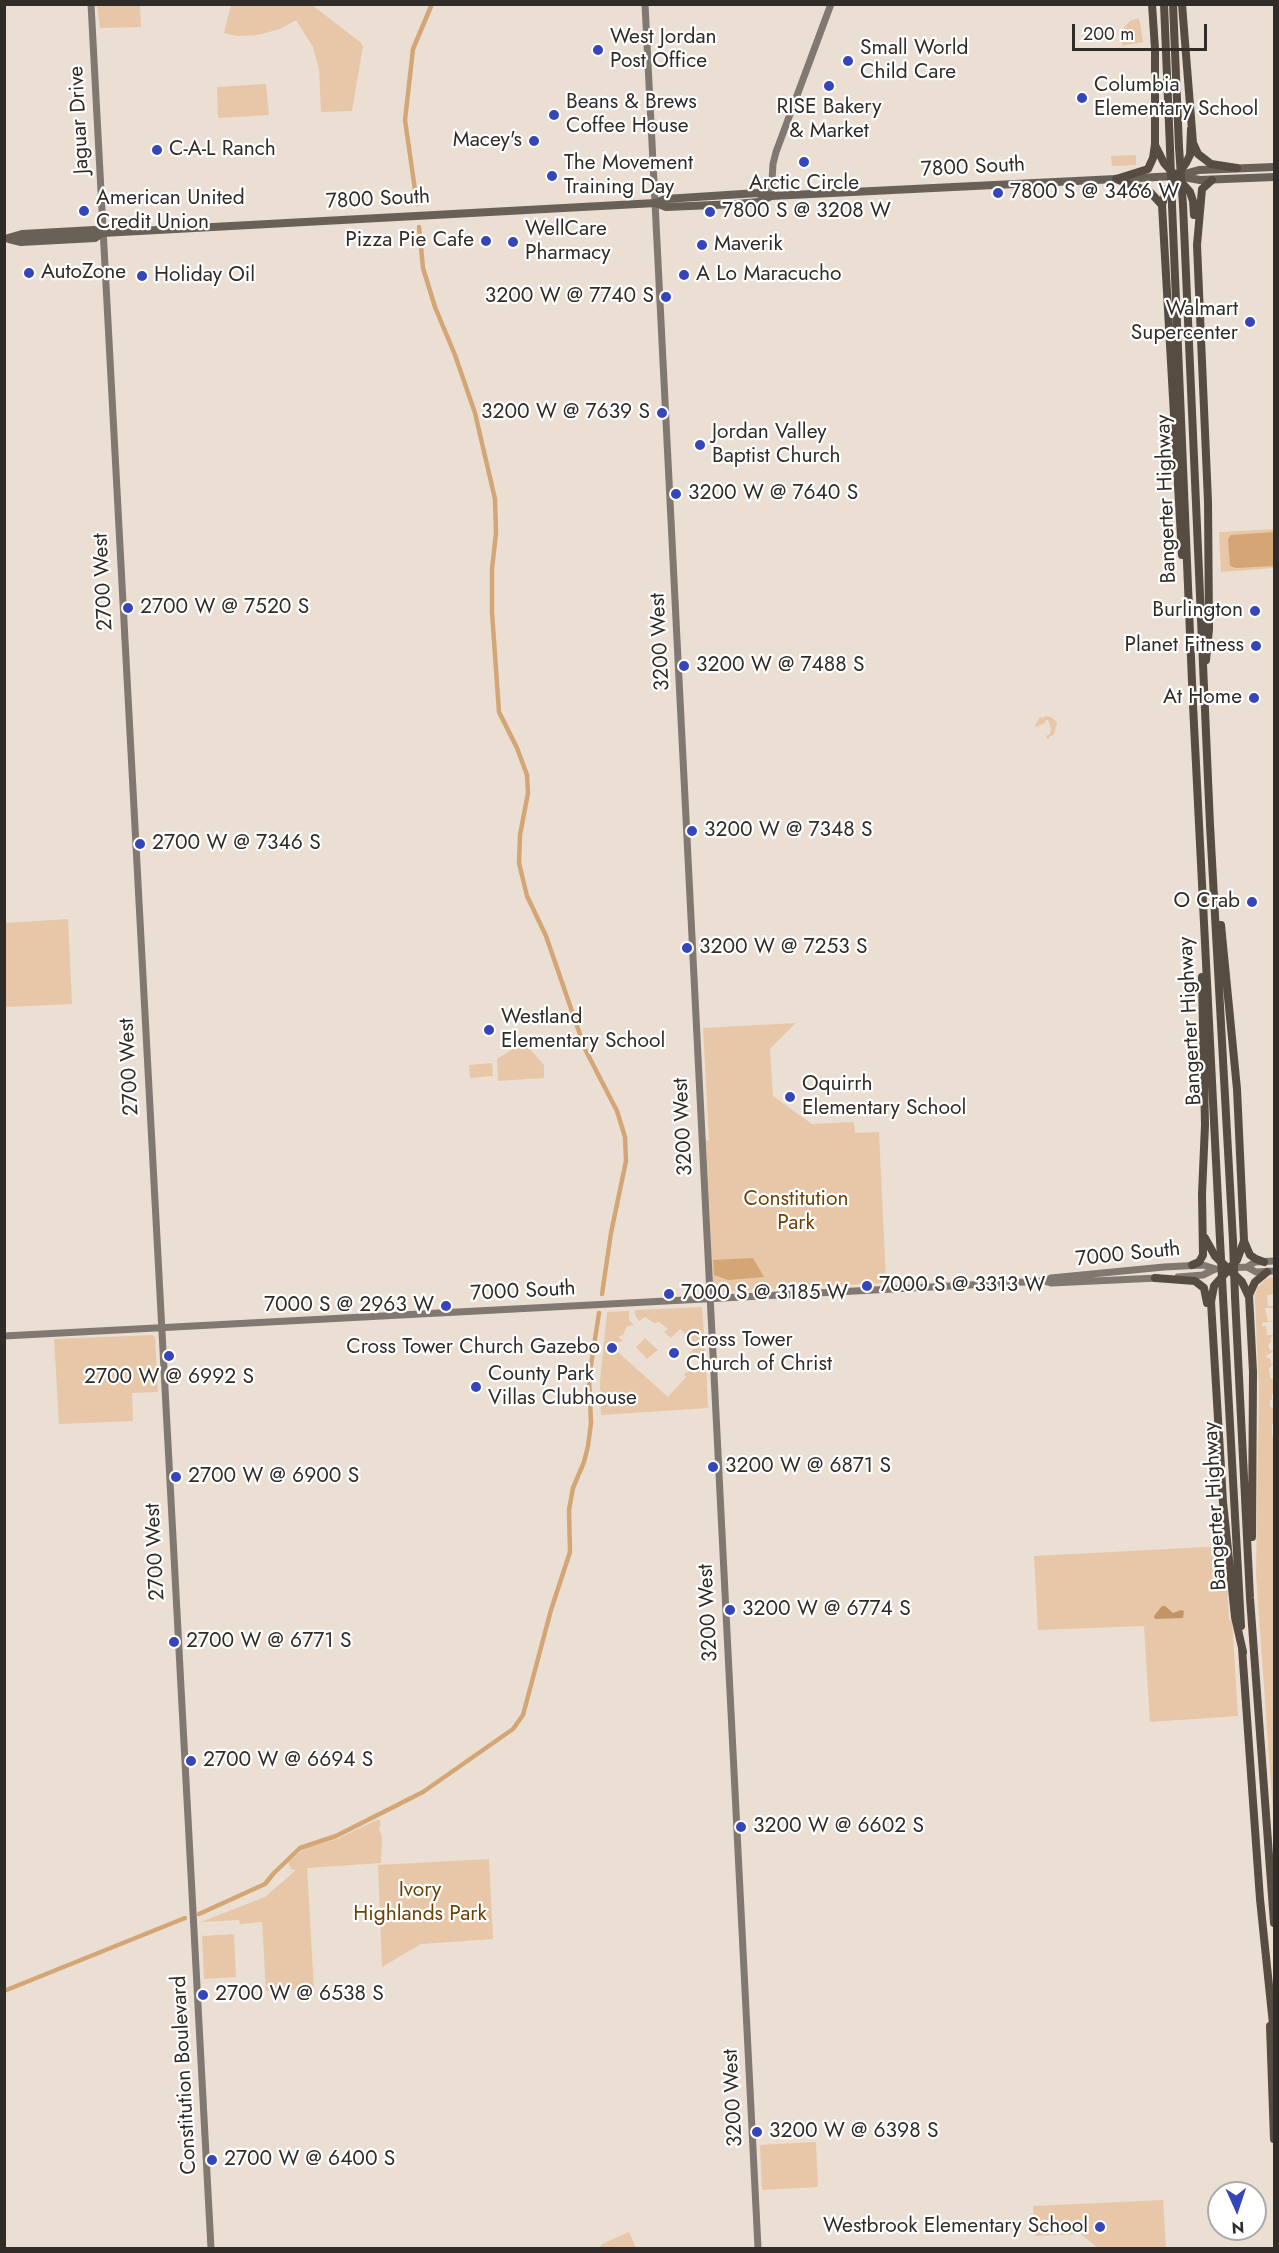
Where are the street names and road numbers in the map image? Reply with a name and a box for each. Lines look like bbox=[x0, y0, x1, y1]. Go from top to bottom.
street label: Jaguar Drive bbox=[65, 65, 95, 175]
street label: 7800 South bbox=[920, 153, 1026, 183]
street label: 7800 South bbox=[325, 185, 431, 215]
street label: Bangerter Highway bbox=[1151, 414, 1183, 584]
street label: 2700 West bbox=[89, 532, 119, 632]
street label: 3200 West bbox=[646, 592, 676, 692]
street label: Bangerter Highway bbox=[1174, 936, 1208, 1106]
street label: 2700 West bbox=[115, 1017, 145, 1117]
street label: 3200 West bbox=[669, 1077, 699, 1177]
street label: 7000 South bbox=[1074, 1237, 1182, 1273]
street label: 7000 South bbox=[470, 1277, 576, 1307]
street label: Bangerter Highway bbox=[1199, 1421, 1233, 1591]
street label: 2700 West bbox=[141, 1502, 171, 1602]
street label: 3200 West bbox=[694, 1563, 724, 1663]
street label: Constitution Boulevard bbox=[167, 1975, 203, 2175]
street label: 3200 West bbox=[719, 2048, 749, 2148]

